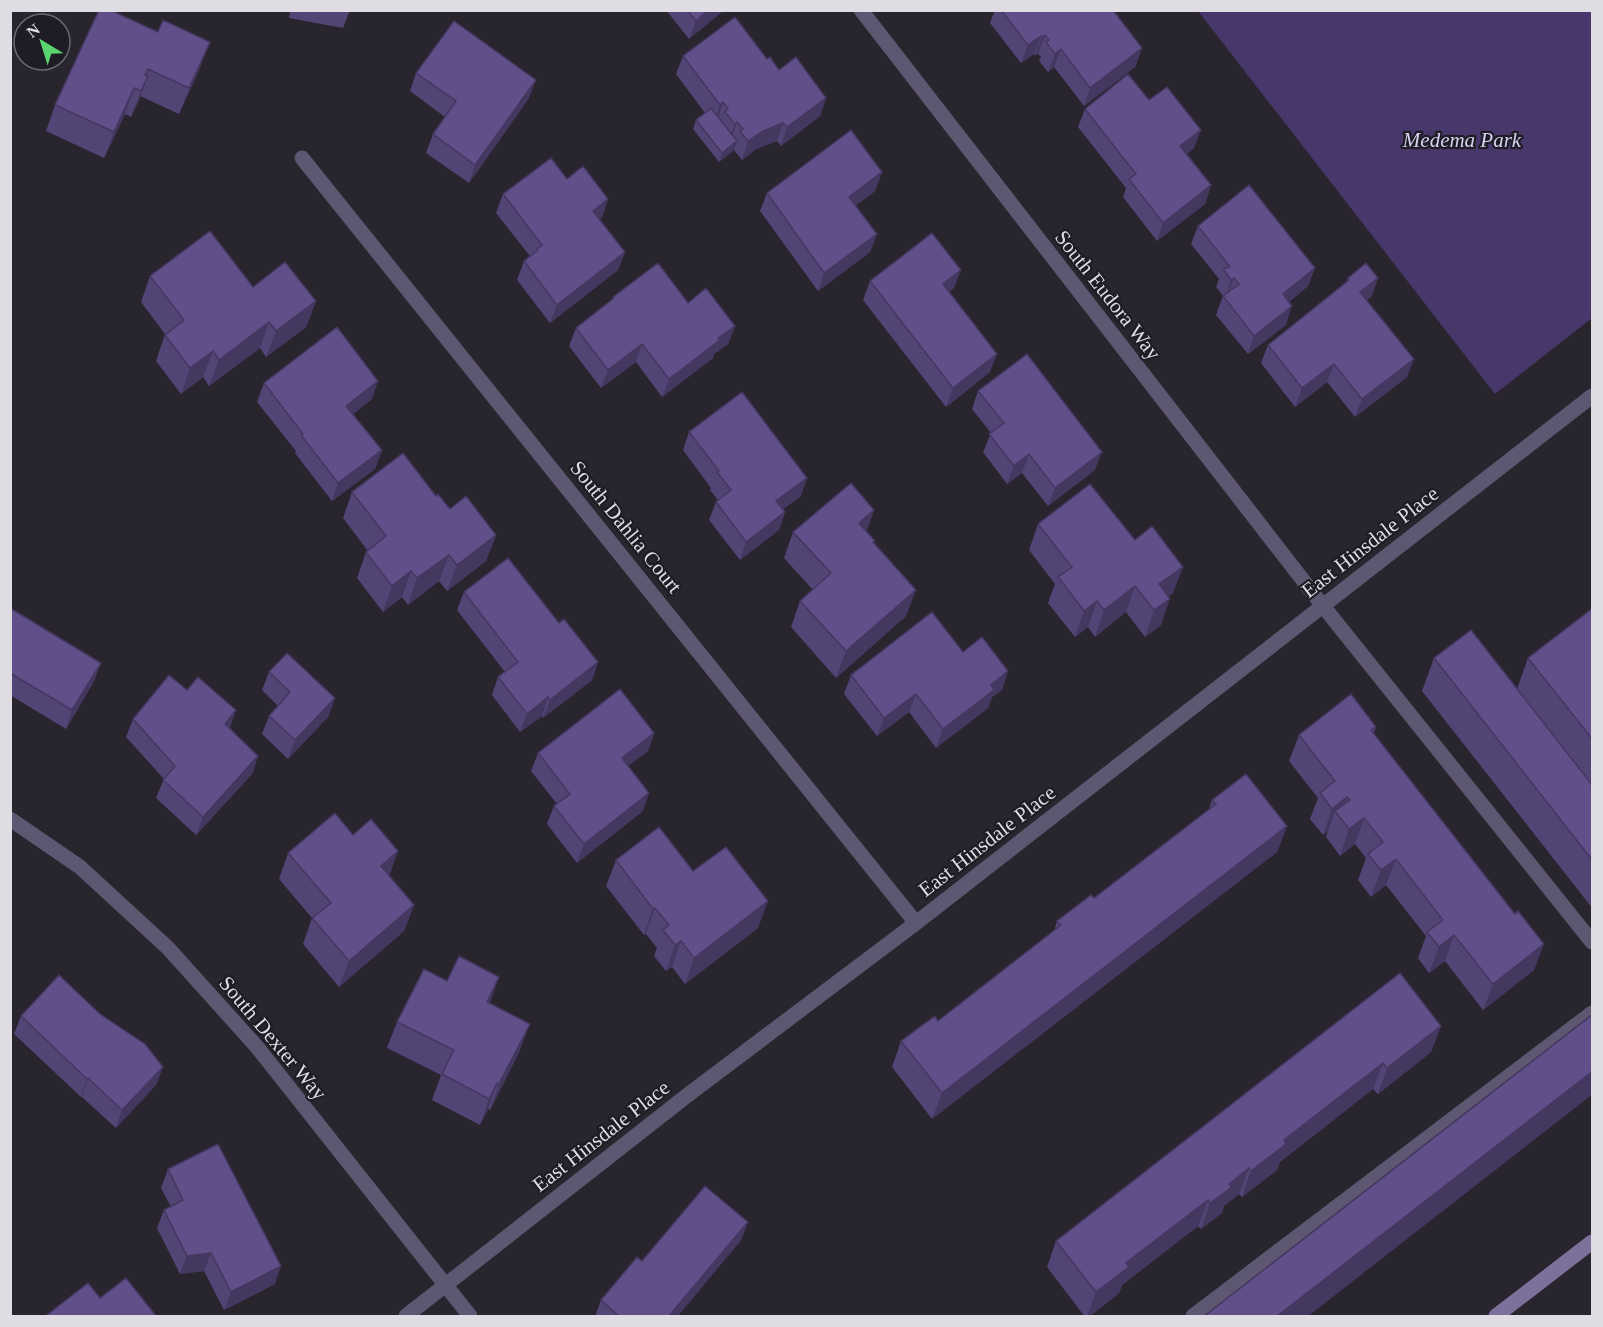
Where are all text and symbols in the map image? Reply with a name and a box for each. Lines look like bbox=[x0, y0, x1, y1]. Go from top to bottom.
north arrow bbox=[12, 12, 72, 72]
text: N bbox=[23, 20, 43, 41]
park label: Medema Park bbox=[1402, 128, 1522, 152]
street label: South Eudora Way bbox=[1050, 225, 1166, 365]
street label: South Dahlia Court bbox=[565, 456, 687, 598]
street label: East Hinsdale Place bbox=[1297, 481, 1443, 603]
street label: East Hinsdale Place bbox=[914, 780, 1060, 902]
street label: South Dexter Way bbox=[214, 971, 332, 1105]
street label: East Hinsdale Place bbox=[528, 1075, 674, 1197]

